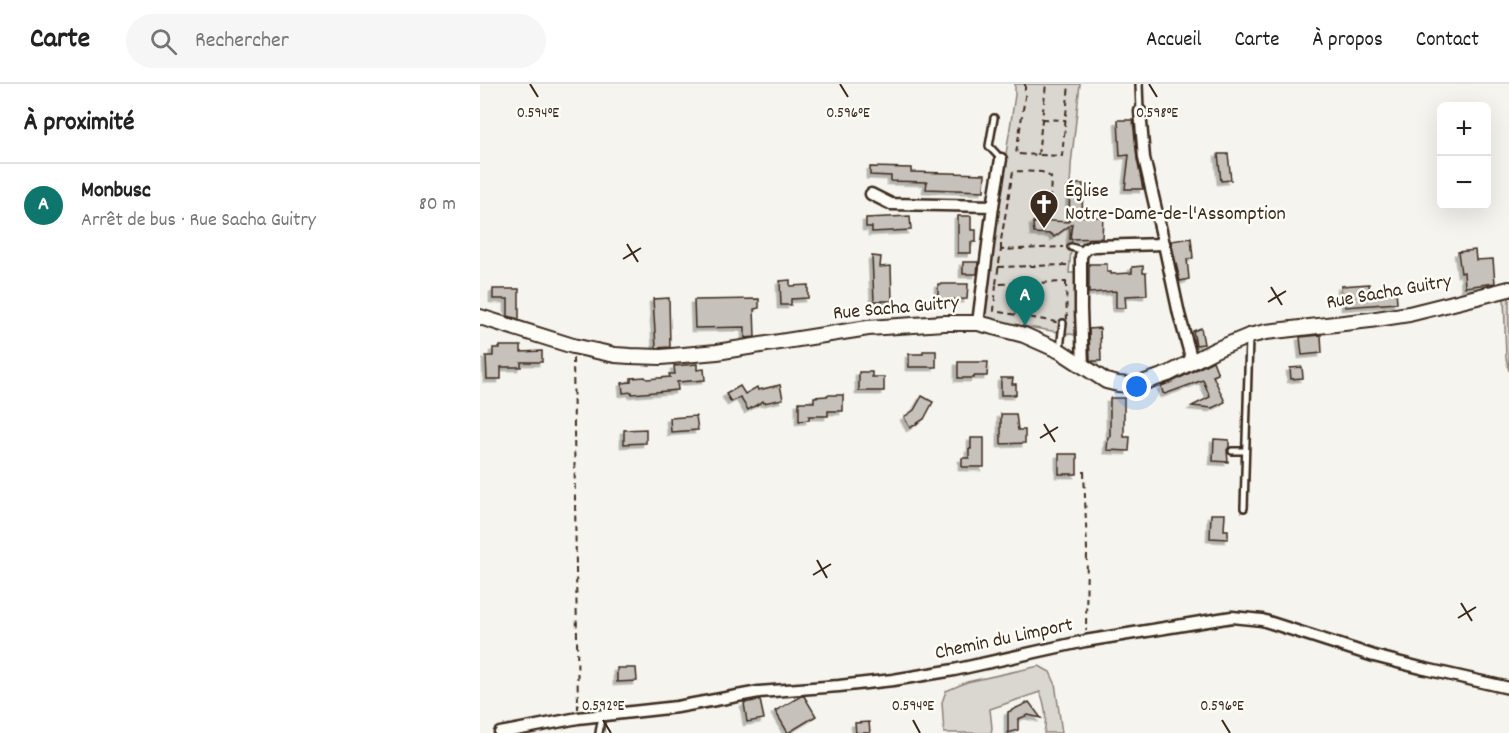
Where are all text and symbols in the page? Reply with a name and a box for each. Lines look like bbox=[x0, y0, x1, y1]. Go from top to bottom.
search box bbox=[126, 14, 546, 68]
text: Carte bbox=[30, 21, 90, 61]
icon: search bbox=[147, 25, 180, 58]
text: Rechercher bbox=[195, 26, 289, 57]
text: Accueil bbox=[1146, 26, 1201, 56]
text: Carte bbox=[1234, 26, 1279, 56]
text: À propos bbox=[1312, 26, 1383, 56]
text: Contact bbox=[1416, 26, 1479, 56]
map controls bbox=[1437, 102, 1491, 210]
button: + bbox=[1437, 102, 1491, 156]
text: 0.594°E bbox=[517, 103, 559, 125]
text: 0.596°E bbox=[826, 103, 870, 125]
text: 0.598°E bbox=[1136, 103, 1178, 125]
text: À proximité bbox=[24, 105, 134, 142]
button: − bbox=[1437, 156, 1491, 210]
text: Monbusc bbox=[81, 176, 151, 207]
place label: Église Notre-Dame-de-l'Assomption bbox=[1065, 178, 1286, 229]
church icon: Église Notre-Dame-de-l'Assomption bbox=[1028, 188, 1060, 230]
text: A bbox=[38, 191, 49, 219]
text: 80 m bbox=[419, 191, 456, 219]
text: Arrêt de bus · Rue Sacha Guitry bbox=[81, 207, 316, 235]
street label: Rue Sacha Guitry bbox=[1324, 268, 1455, 318]
pin: A bbox=[1006, 276, 1044, 326]
street label: Rue Sacha Guitry bbox=[832, 289, 961, 328]
your location bbox=[1122, 372, 1151, 401]
street label: Chemin du Limport bbox=[933, 612, 1075, 668]
text: 0.592°E bbox=[582, 696, 625, 718]
text: 0.594°E bbox=[892, 696, 934, 718]
text: 0.596°E bbox=[1200, 696, 1244, 718]

